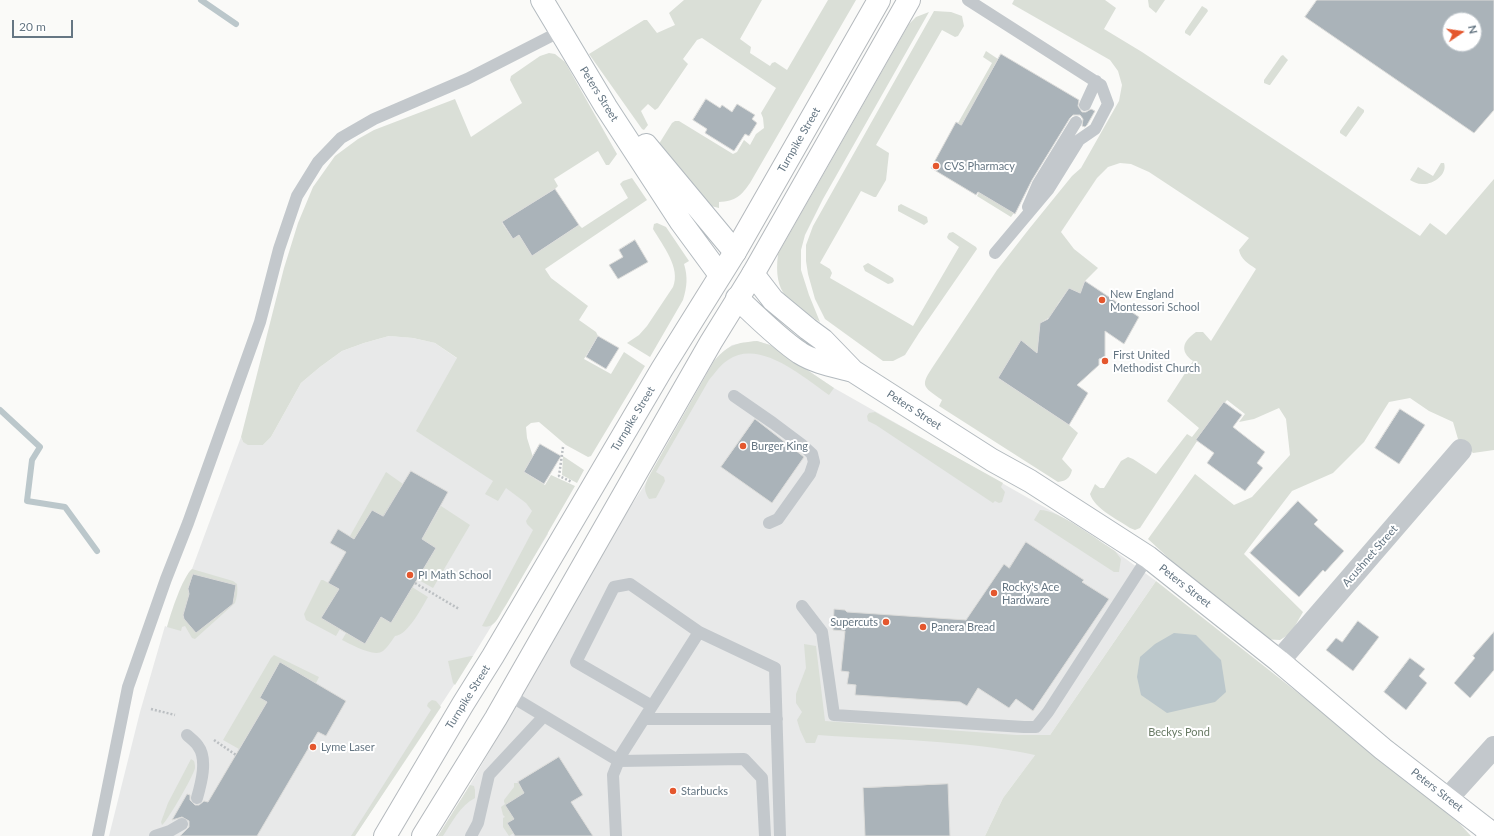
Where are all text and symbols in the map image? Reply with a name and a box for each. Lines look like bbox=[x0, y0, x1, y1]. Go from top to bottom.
scale bar bbox=[14, 12, 75, 38]
north arrow bbox=[1442, 12, 1482, 52]
text: 20 m bbox=[19, 19, 46, 34]
text: N bbox=[1466, 24, 1480, 35]
street label: Peters Street bbox=[577, 64, 621, 124]
street label: Turnpike Street bbox=[775, 105, 823, 175]
place label: CVS Pharmacy bbox=[944, 159, 1015, 173]
marker: CVS Pharmacy bbox=[931, 161, 941, 171]
place label: New England Montessori School bbox=[1110, 287, 1200, 313]
marker: New England Montessori School bbox=[1097, 295, 1107, 305]
place label: First United Methodist Church bbox=[1113, 348, 1200, 374]
marker: First United Methodist Church bbox=[1100, 356, 1110, 366]
street label: Turnpike Street bbox=[608, 384, 658, 454]
street label: Peters Street bbox=[884, 387, 944, 433]
place label: Burger King bbox=[751, 439, 808, 453]
marker: Burger King bbox=[738, 441, 748, 451]
street label: Acushnet Street bbox=[1340, 523, 1400, 589]
street label: Peters Street bbox=[1156, 562, 1214, 610]
place label: PI Math School bbox=[418, 568, 491, 582]
marker: PI Math School bbox=[405, 570, 415, 580]
place label: Rocky's Ace Hardware bbox=[1002, 580, 1059, 606]
marker: Rocky's Ace Hardware bbox=[989, 588, 999, 598]
place label: Supercuts bbox=[830, 615, 878, 629]
marker: Supercuts bbox=[881, 617, 891, 627]
place label: Panera Bread bbox=[931, 620, 995, 634]
marker: Panera Bread bbox=[918, 622, 928, 632]
street label: Turnpike Street bbox=[443, 662, 493, 732]
park label: Beckys Pond bbox=[1148, 725, 1210, 739]
place label: Lyme Laser bbox=[321, 740, 375, 754]
marker: Lyme Laser bbox=[308, 742, 318, 752]
street label: Peters Street bbox=[1408, 766, 1466, 814]
place label: Starbucks bbox=[681, 784, 728, 798]
marker: Starbucks bbox=[668, 786, 678, 796]

